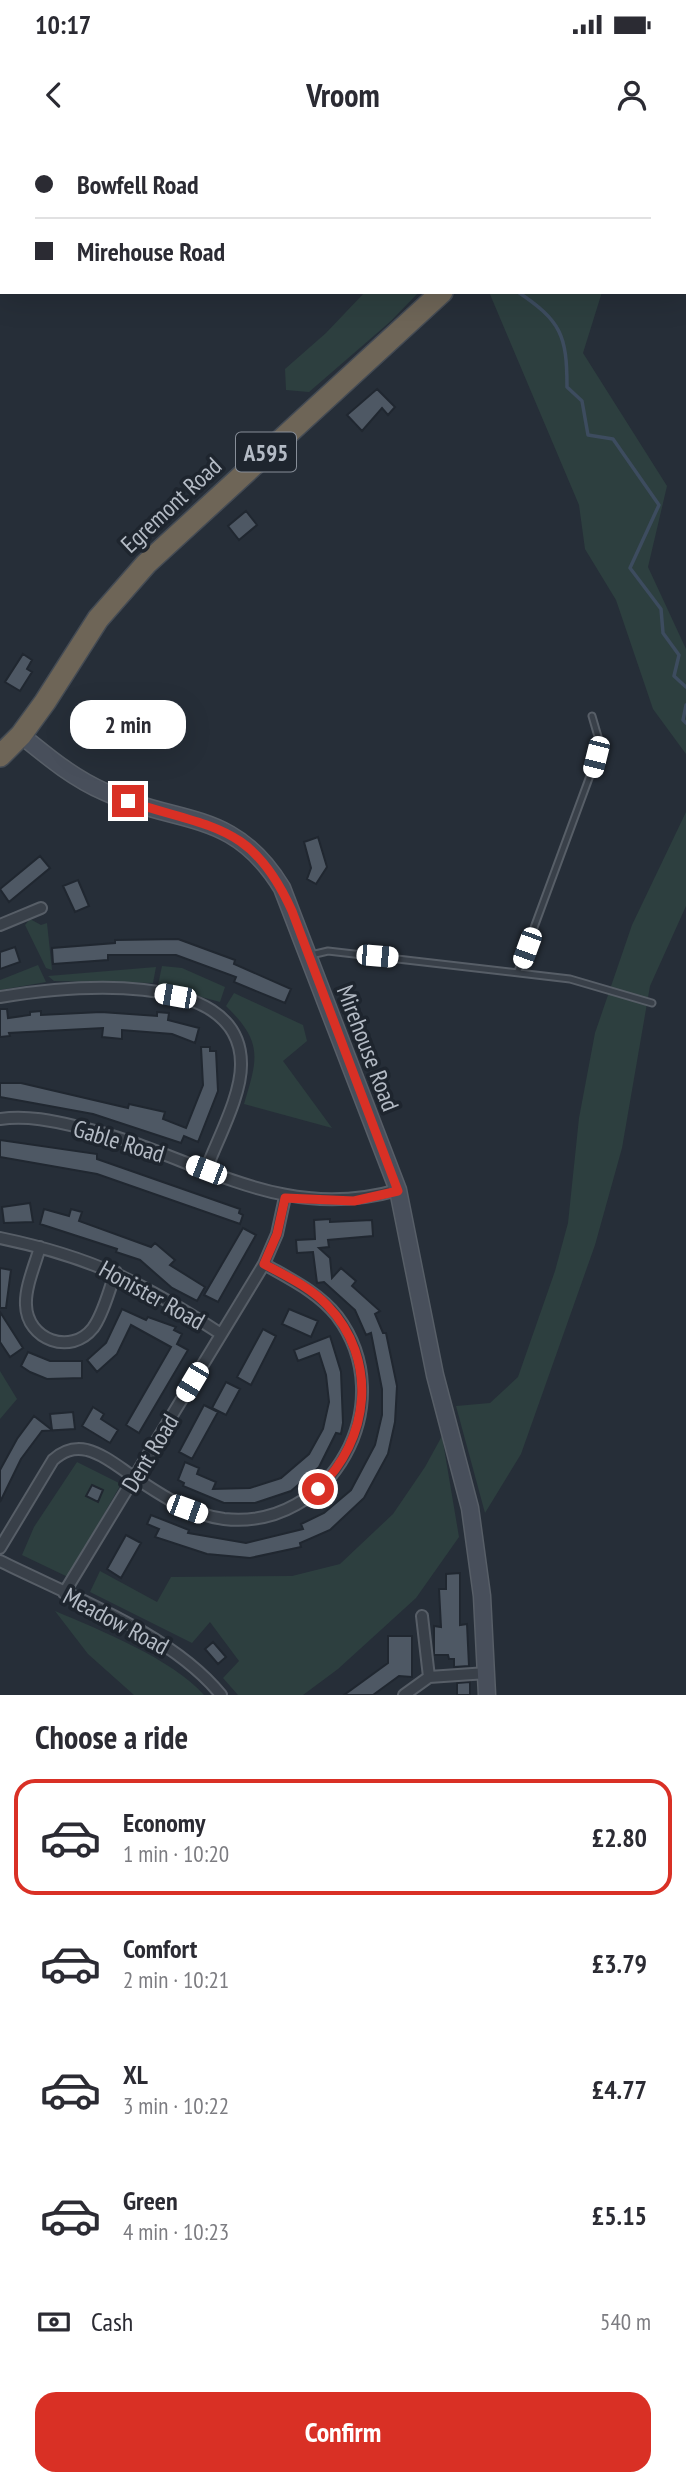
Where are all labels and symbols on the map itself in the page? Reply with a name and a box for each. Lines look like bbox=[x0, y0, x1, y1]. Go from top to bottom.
road number: A595 bbox=[236, 432, 296, 472]
street label: Egremont Road bbox=[114, 451, 228, 559]
callout: 2 min bbox=[70, 700, 186, 748]
car bbox=[581, 734, 612, 780]
route end bbox=[112, 785, 144, 817]
car bbox=[510, 925, 545, 971]
car bbox=[356, 944, 399, 968]
street label: Mirehouse Road bbox=[330, 981, 406, 1115]
car bbox=[153, 982, 198, 1010]
street label: Gable Road bbox=[70, 1113, 168, 1169]
car bbox=[183, 1153, 230, 1187]
street label: Honister Road bbox=[94, 1253, 210, 1337]
car bbox=[173, 1359, 212, 1405]
street label: Dent Road bbox=[115, 1408, 185, 1498]
route start bbox=[302, 1473, 334, 1505]
car bbox=[164, 1492, 211, 1526]
street label: Meadow Road bbox=[58, 1580, 174, 1662]

